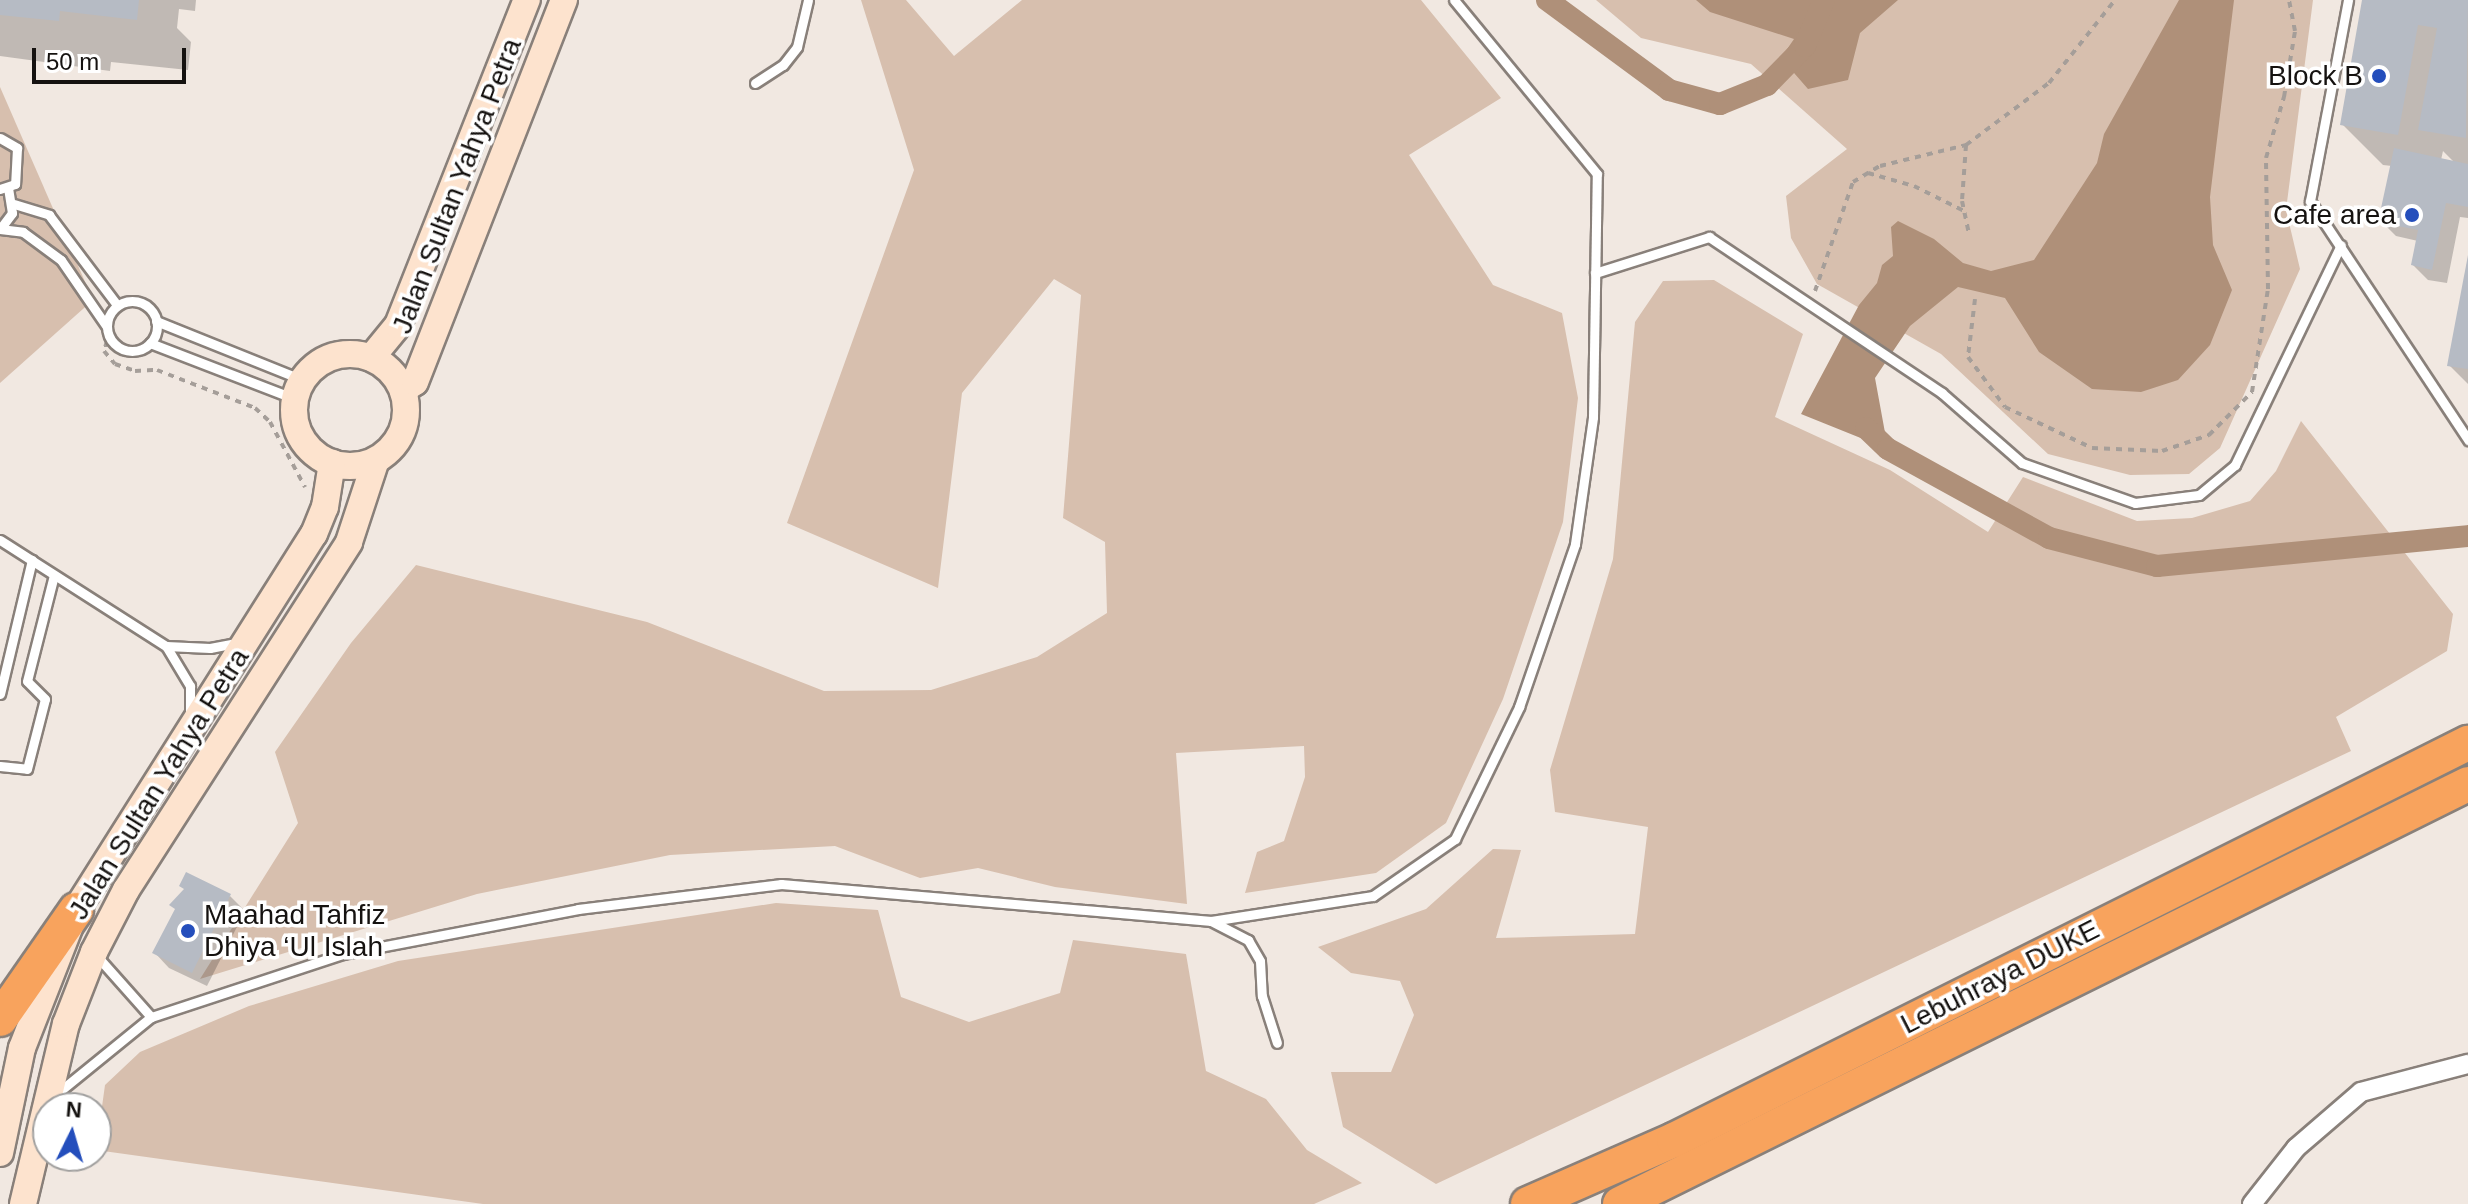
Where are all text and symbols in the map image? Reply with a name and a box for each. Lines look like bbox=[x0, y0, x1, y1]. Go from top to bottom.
scale bar bbox=[36, 32, 190, 82]
street label: Jalan Sultan Yahya Petra bbox=[385, 33, 529, 339]
text: 50 m bbox=[46, 48, 99, 75]
place label: Block B bbox=[2268, 59, 2363, 93]
marker: Block B bbox=[2370, 67, 2388, 85]
place label: Cafe area bbox=[2273, 198, 2396, 232]
marker: Cafe area bbox=[2403, 206, 2421, 224]
street label: Jalan Sultan Yahya Petra bbox=[62, 642, 256, 926]
place label: Maahad Tahfiz Dhiya ‘Ul Islah bbox=[204, 898, 386, 964]
street label: Lebuhraya DUKE bbox=[1895, 913, 2105, 1041]
marker: Maahad Tahfiz Dhiya ‘Ul Islah bbox=[179, 922, 197, 940]
north arrow bbox=[32, 1092, 112, 1172]
text: N bbox=[65, 1096, 83, 1123]

